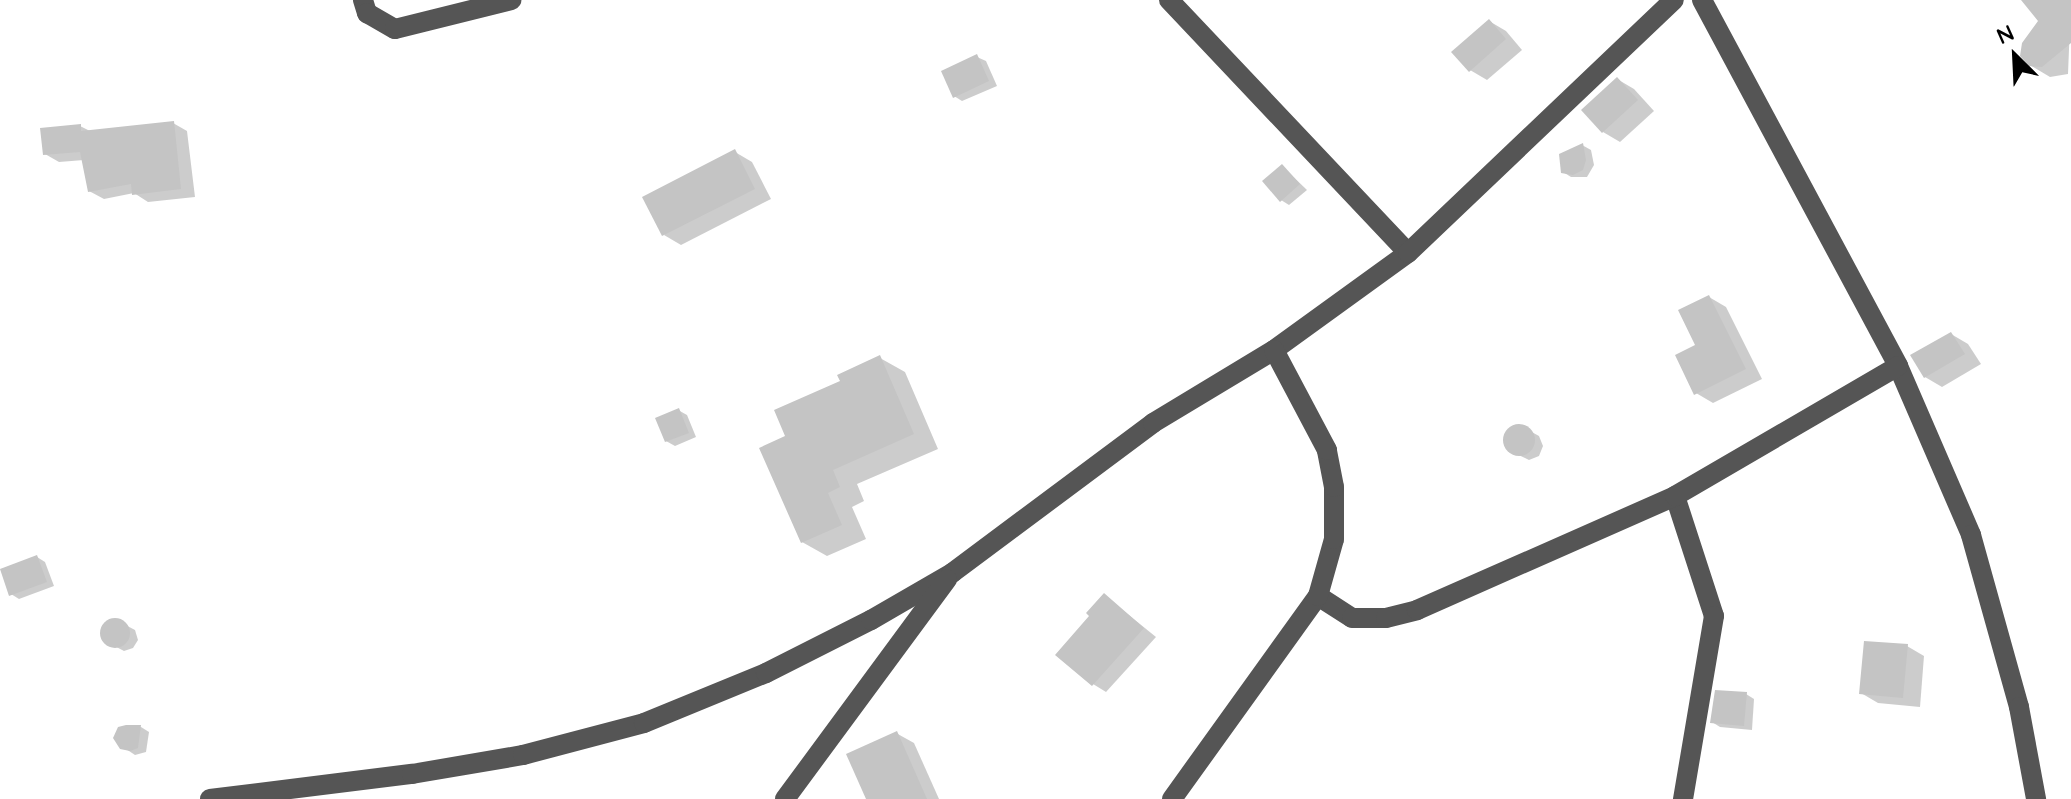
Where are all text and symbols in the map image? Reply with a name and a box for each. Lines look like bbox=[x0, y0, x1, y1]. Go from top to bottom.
north arrow bbox=[1975, 16, 2055, 96]
text: N bbox=[1992, 18, 2018, 50]

